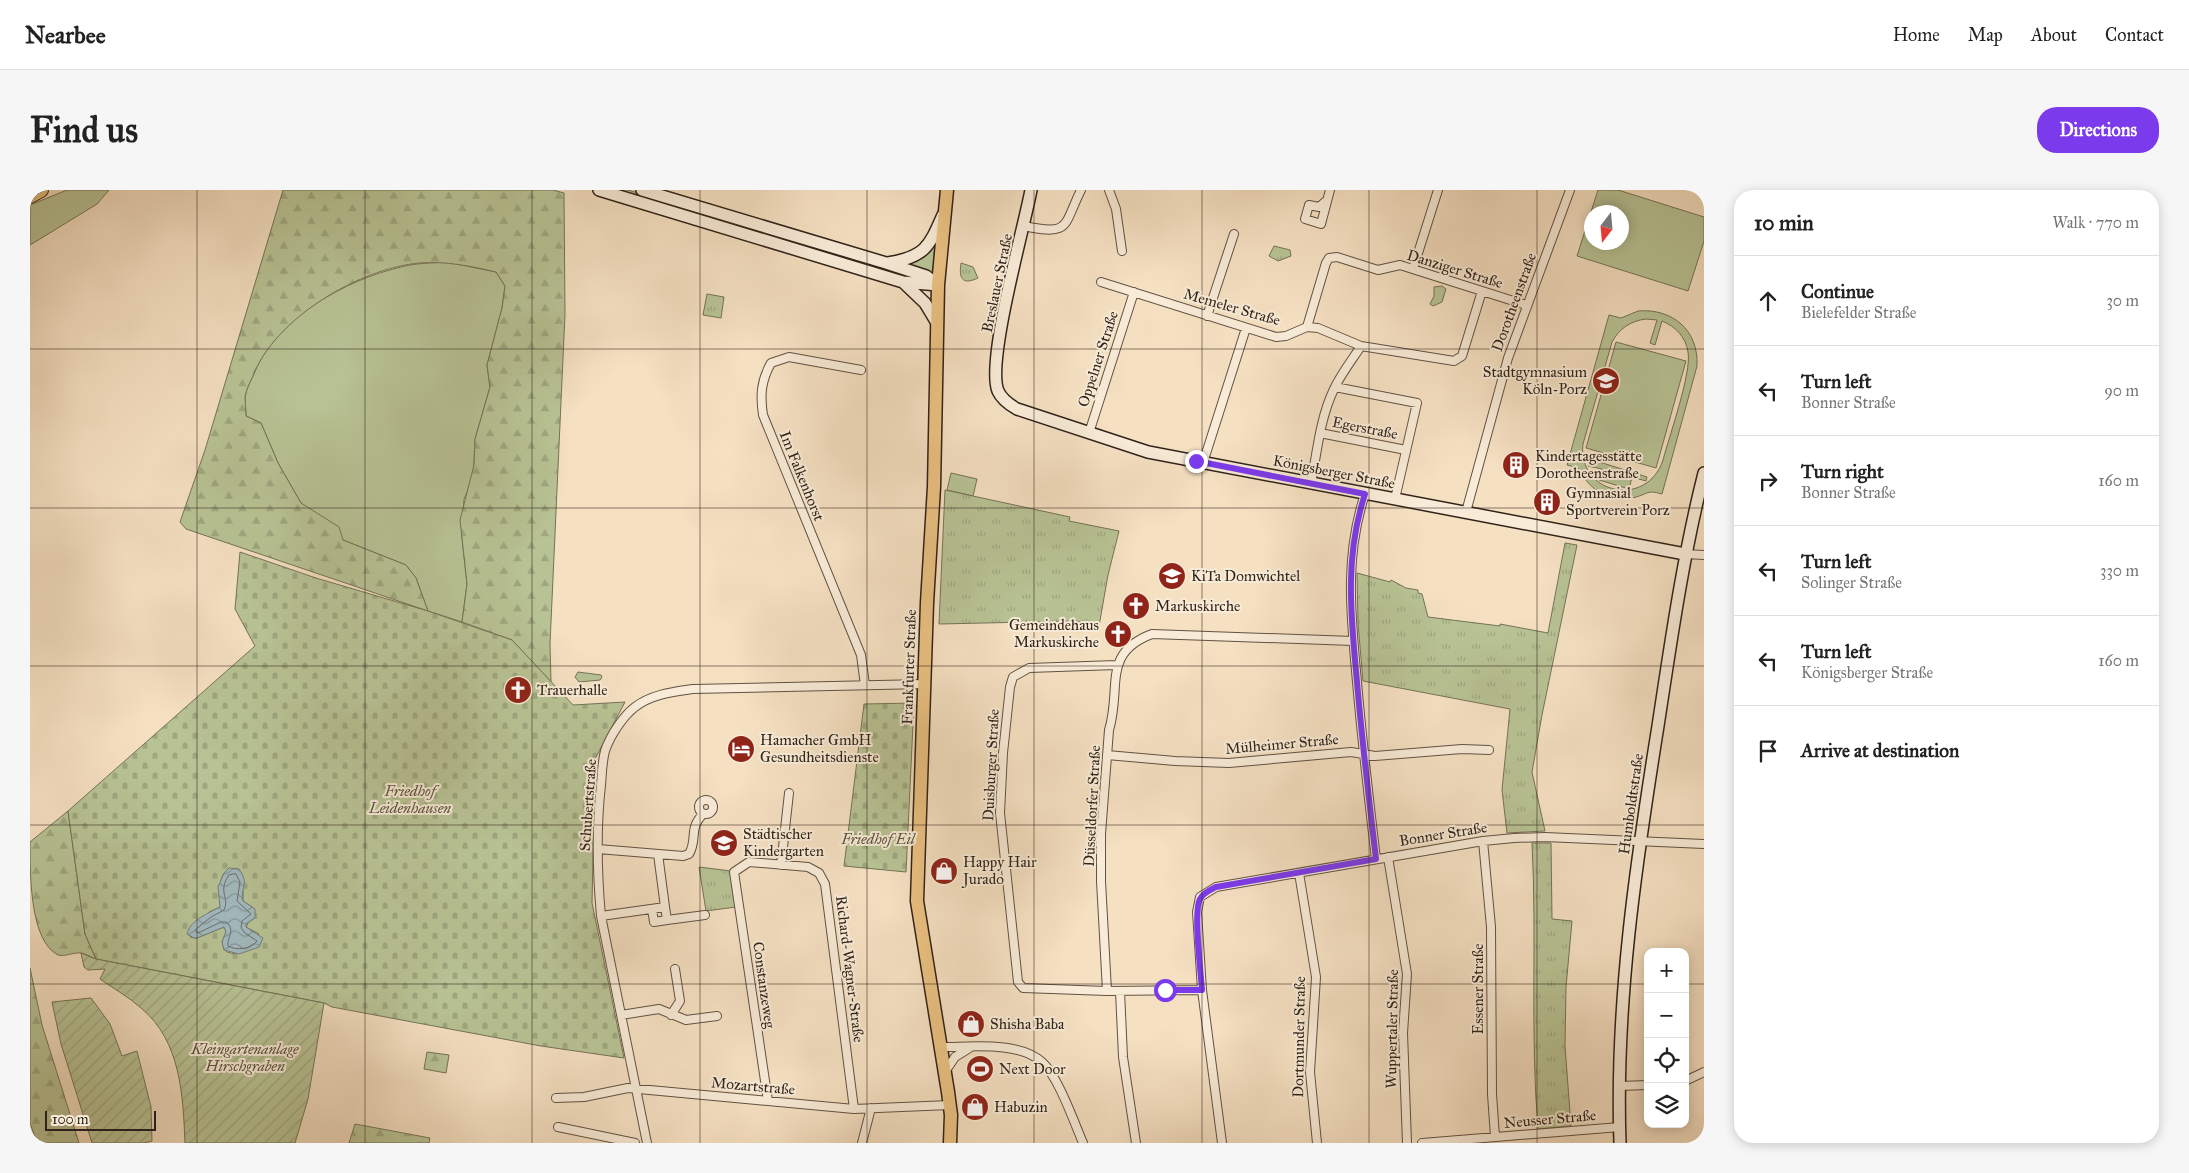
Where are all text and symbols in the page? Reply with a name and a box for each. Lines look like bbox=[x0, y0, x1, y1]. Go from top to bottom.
text: Nearbee bbox=[25, 20, 106, 50]
text: Home bbox=[1893, 24, 1940, 46]
text: Map bbox=[1968, 24, 2003, 46]
text: About bbox=[2031, 24, 2077, 46]
text: Contact bbox=[2105, 24, 2164, 46]
button: Directions bbox=[2037, 107, 2159, 153]
text: Find us bbox=[30, 109, 138, 152]
north arrow bbox=[1584, 205, 1629, 250]
text: 10 min bbox=[1754, 210, 1814, 236]
text: Walk · 770 m bbox=[2052, 213, 2139, 232]
street label: Breslauer Straße bbox=[978, 232, 1016, 334]
street label: Danziger Straße bbox=[1405, 246, 1505, 292]
street label: Dorotheenstraße bbox=[1488, 250, 1540, 354]
text: Continue bbox=[1801, 280, 1874, 303]
street label: Memeler Straße bbox=[1182, 285, 1282, 329]
icon: ahead bbox=[1754, 287, 1782, 315]
text: 30 m bbox=[2106, 291, 2139, 310]
text: Bielefelder Straße bbox=[1801, 303, 1916, 322]
street label: Oppelner Straße bbox=[1074, 309, 1122, 409]
place label: Stadtgymnasium Köln-Porz bbox=[1483, 363, 1587, 398]
school or university icon: Stadtgymnasium Köln-Porz bbox=[1591, 366, 1621, 396]
text: Turn left bbox=[1801, 370, 1871, 393]
icon: left bbox=[1754, 377, 1782, 405]
text: 90 m bbox=[2104, 381, 2139, 400]
text: Bonner Straße bbox=[1801, 393, 1896, 412]
street label: Egerstraße bbox=[1331, 413, 1399, 443]
street label: Im Falkenhorst bbox=[776, 428, 829, 524]
place label: Kindertagesstätte Dorotheenstraße bbox=[1535, 447, 1642, 482]
route end bbox=[1185, 450, 1208, 473]
building icon: Kindertagesstätte Dorotheenstraße bbox=[1501, 450, 1531, 480]
street label: Königsberger Straße bbox=[1271, 451, 1397, 493]
text: Turn right bbox=[1801, 460, 1884, 483]
icon: right bbox=[1754, 467, 1782, 495]
text: 160 m bbox=[2098, 471, 2139, 490]
text: Bonner Straße bbox=[1801, 483, 1896, 502]
place label: Gymnasial Sportverein Porz bbox=[1566, 484, 1670, 519]
building icon: Gymnasial Sportverein Porz bbox=[1532, 487, 1562, 517]
text: Turn left bbox=[1801, 550, 1871, 573]
icon: left bbox=[1754, 557, 1782, 585]
school or university icon: KiTa Domwichtel bbox=[1157, 561, 1187, 591]
text: 330 m bbox=[2100, 561, 2139, 580]
place label: KiTa Domwichtel bbox=[1191, 567, 1301, 585]
text: Solinger Straße bbox=[1801, 573, 1902, 592]
church icon: Markuskirche bbox=[1121, 591, 1151, 621]
place label: Markuskirche bbox=[1155, 597, 1240, 615]
street label: Frankfurter Straße bbox=[898, 609, 920, 725]
place label: Gemeindehaus Markuskirche bbox=[1009, 616, 1099, 651]
church icon: Gemeindehaus Markuskirche bbox=[1103, 619, 1133, 649]
text: Turn left bbox=[1801, 640, 1871, 663]
icon: left bbox=[1754, 647, 1782, 675]
text: 160 m bbox=[2098, 651, 2139, 670]
text: Königsberger Straße bbox=[1801, 663, 1933, 682]
church icon: Trauerhalle bbox=[503, 675, 533, 705]
place label: Trauerhalle bbox=[537, 681, 608, 699]
street label: Duisburger Straße bbox=[979, 708, 1003, 822]
street label: Mülheimer Straße bbox=[1225, 730, 1339, 758]
place label: Hamacher GmbH Gesundheitsdienste bbox=[760, 731, 879, 766]
hotel icon: Hamacher GmbH Gesundheitsdienste bbox=[726, 734, 756, 764]
icon: arrive bbox=[1754, 737, 1782, 765]
text: Arrive at destination bbox=[1801, 739, 1959, 762]
street label: Düsseldorfer Straße bbox=[1080, 745, 1104, 867]
street label: Humboldtstraße bbox=[1615, 752, 1647, 856]
street label: Schubertstraße bbox=[576, 758, 600, 852]
park label: Friedhof Leidenhausen bbox=[368, 782, 451, 817]
street label: Bonner Straße bbox=[1398, 818, 1488, 850]
place label: Städtischer Kindergarten bbox=[743, 825, 824, 860]
school or university icon: Städtischer Kindergarten bbox=[709, 828, 739, 858]
park label: Friedhof Eil bbox=[840, 830, 917, 848]
place label: Happy Hair Jurado bbox=[961, 853, 1037, 889]
shop icon: Happy Hair Jurado bbox=[929, 856, 959, 886]
street label: Richard-Wagner-Straße bbox=[832, 895, 868, 1043]
street label: Constanzeweg bbox=[749, 940, 779, 1030]
street label: Essener Straße bbox=[1469, 943, 1487, 1035]
map controls bbox=[1644, 948, 1689, 1128]
button: + bbox=[1644, 948, 1689, 993]
street label: Wuppertaler Straße bbox=[1382, 969, 1402, 1089]
street label: Dortmunder Straße bbox=[1289, 976, 1309, 1098]
route start bbox=[1154, 979, 1177, 1002]
button: − bbox=[1644, 993, 1689, 1038]
shop icon: Shisha Baba bbox=[956, 1009, 986, 1039]
place label: Shisha Baba bbox=[990, 1015, 1065, 1033]
button: locate bbox=[1644, 1038, 1689, 1083]
park label: Kleingartenanlage Hirschgraben bbox=[190, 1040, 299, 1075]
sports icon: Next Door bbox=[965, 1054, 995, 1084]
place label: Next Door bbox=[999, 1060, 1066, 1078]
street label: Mozartstraße bbox=[710, 1073, 796, 1099]
button: layers bbox=[1644, 1083, 1689, 1128]
shop icon: Habuzin bbox=[960, 1092, 990, 1122]
place label: Habuzin bbox=[994, 1098, 1048, 1116]
street label: Neusser Straße bbox=[1503, 1106, 1597, 1132]
scale bar bbox=[45, 1108, 156, 1131]
text: 100 m bbox=[52, 1111, 89, 1128]

